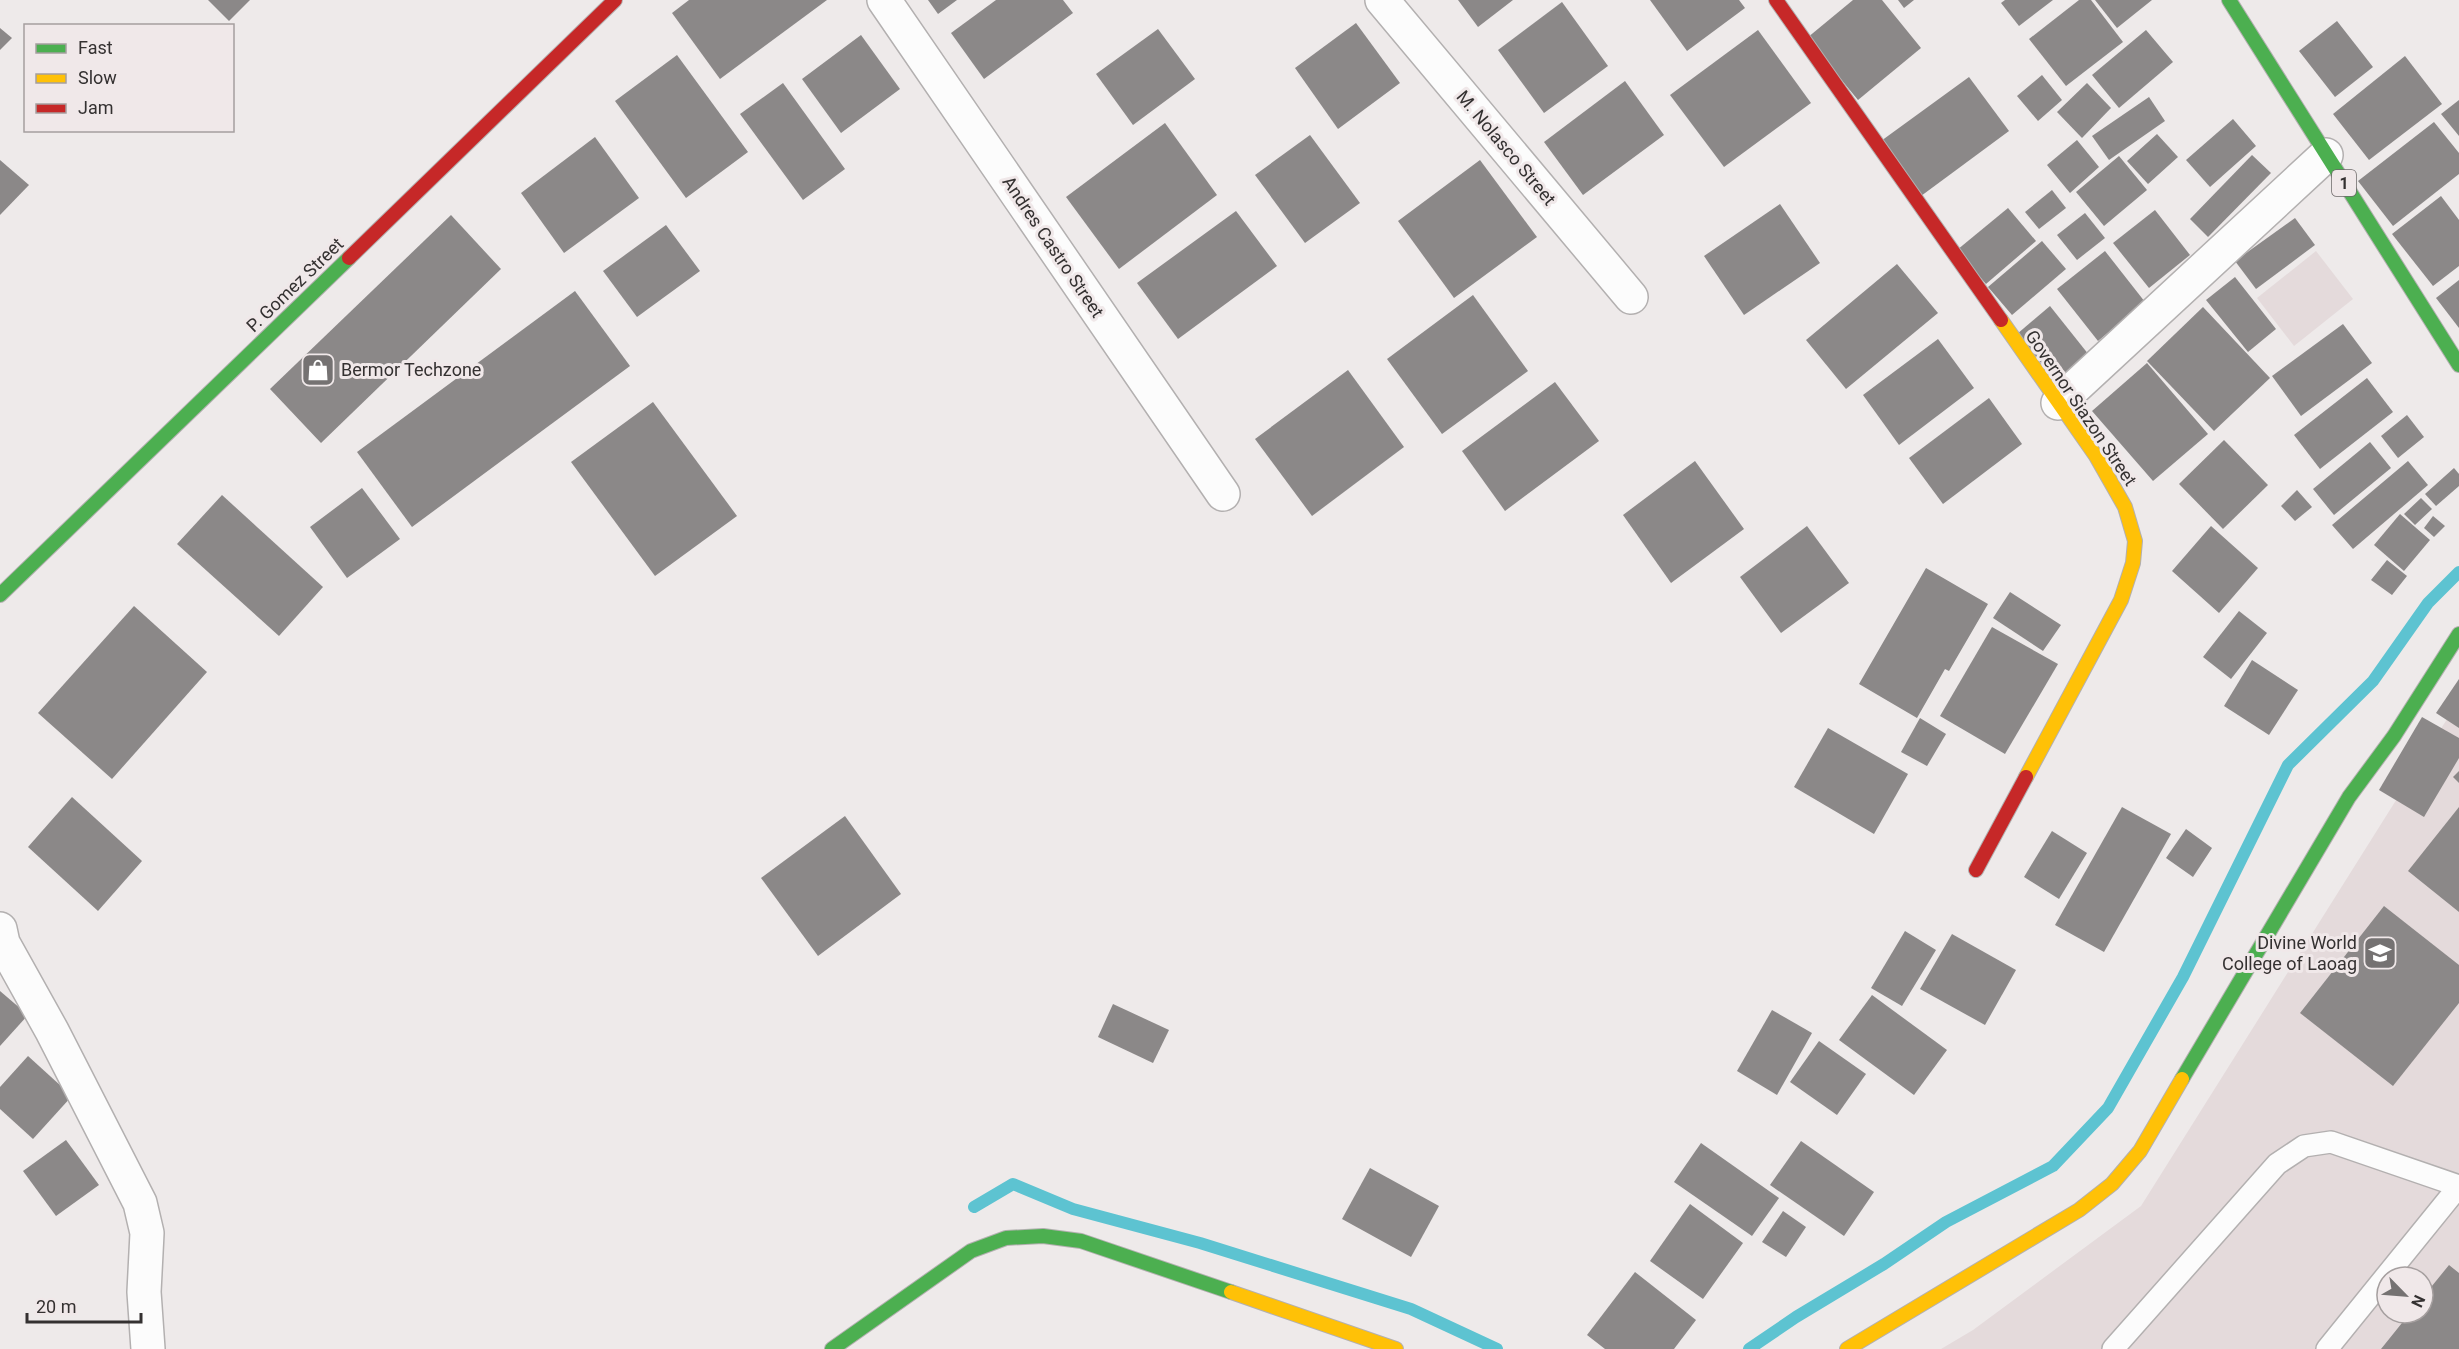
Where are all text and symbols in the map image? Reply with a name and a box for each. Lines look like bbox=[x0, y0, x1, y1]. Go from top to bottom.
legend bbox=[24, 24, 234, 132]
text: Fast bbox=[78, 37, 113, 58]
text: Slow bbox=[78, 67, 117, 88]
street label: M. Nolasco Street bbox=[1452, 86, 1560, 209]
text: Jam bbox=[78, 97, 114, 118]
road number: 1 bbox=[2332, 170, 2356, 196]
street label: Andres Castro Street bbox=[998, 172, 1109, 321]
street label: P. Gomez Street bbox=[242, 233, 348, 336]
street label: Governor Siazon Street bbox=[2021, 326, 2141, 490]
shop icon: Bermor Techzone bbox=[300, 352, 336, 388]
place label: Bermor Techzone bbox=[341, 359, 481, 380]
place label: Divine World College of Laoag bbox=[2222, 932, 2357, 974]
school or university icon: Divine World College of Laoag bbox=[2362, 935, 2398, 971]
north arrow bbox=[2375, 1265, 2435, 1325]
scale bar bbox=[27, 1286, 141, 1324]
text: N bbox=[2407, 1292, 2429, 1310]
text: 20 m bbox=[36, 1296, 76, 1317]

